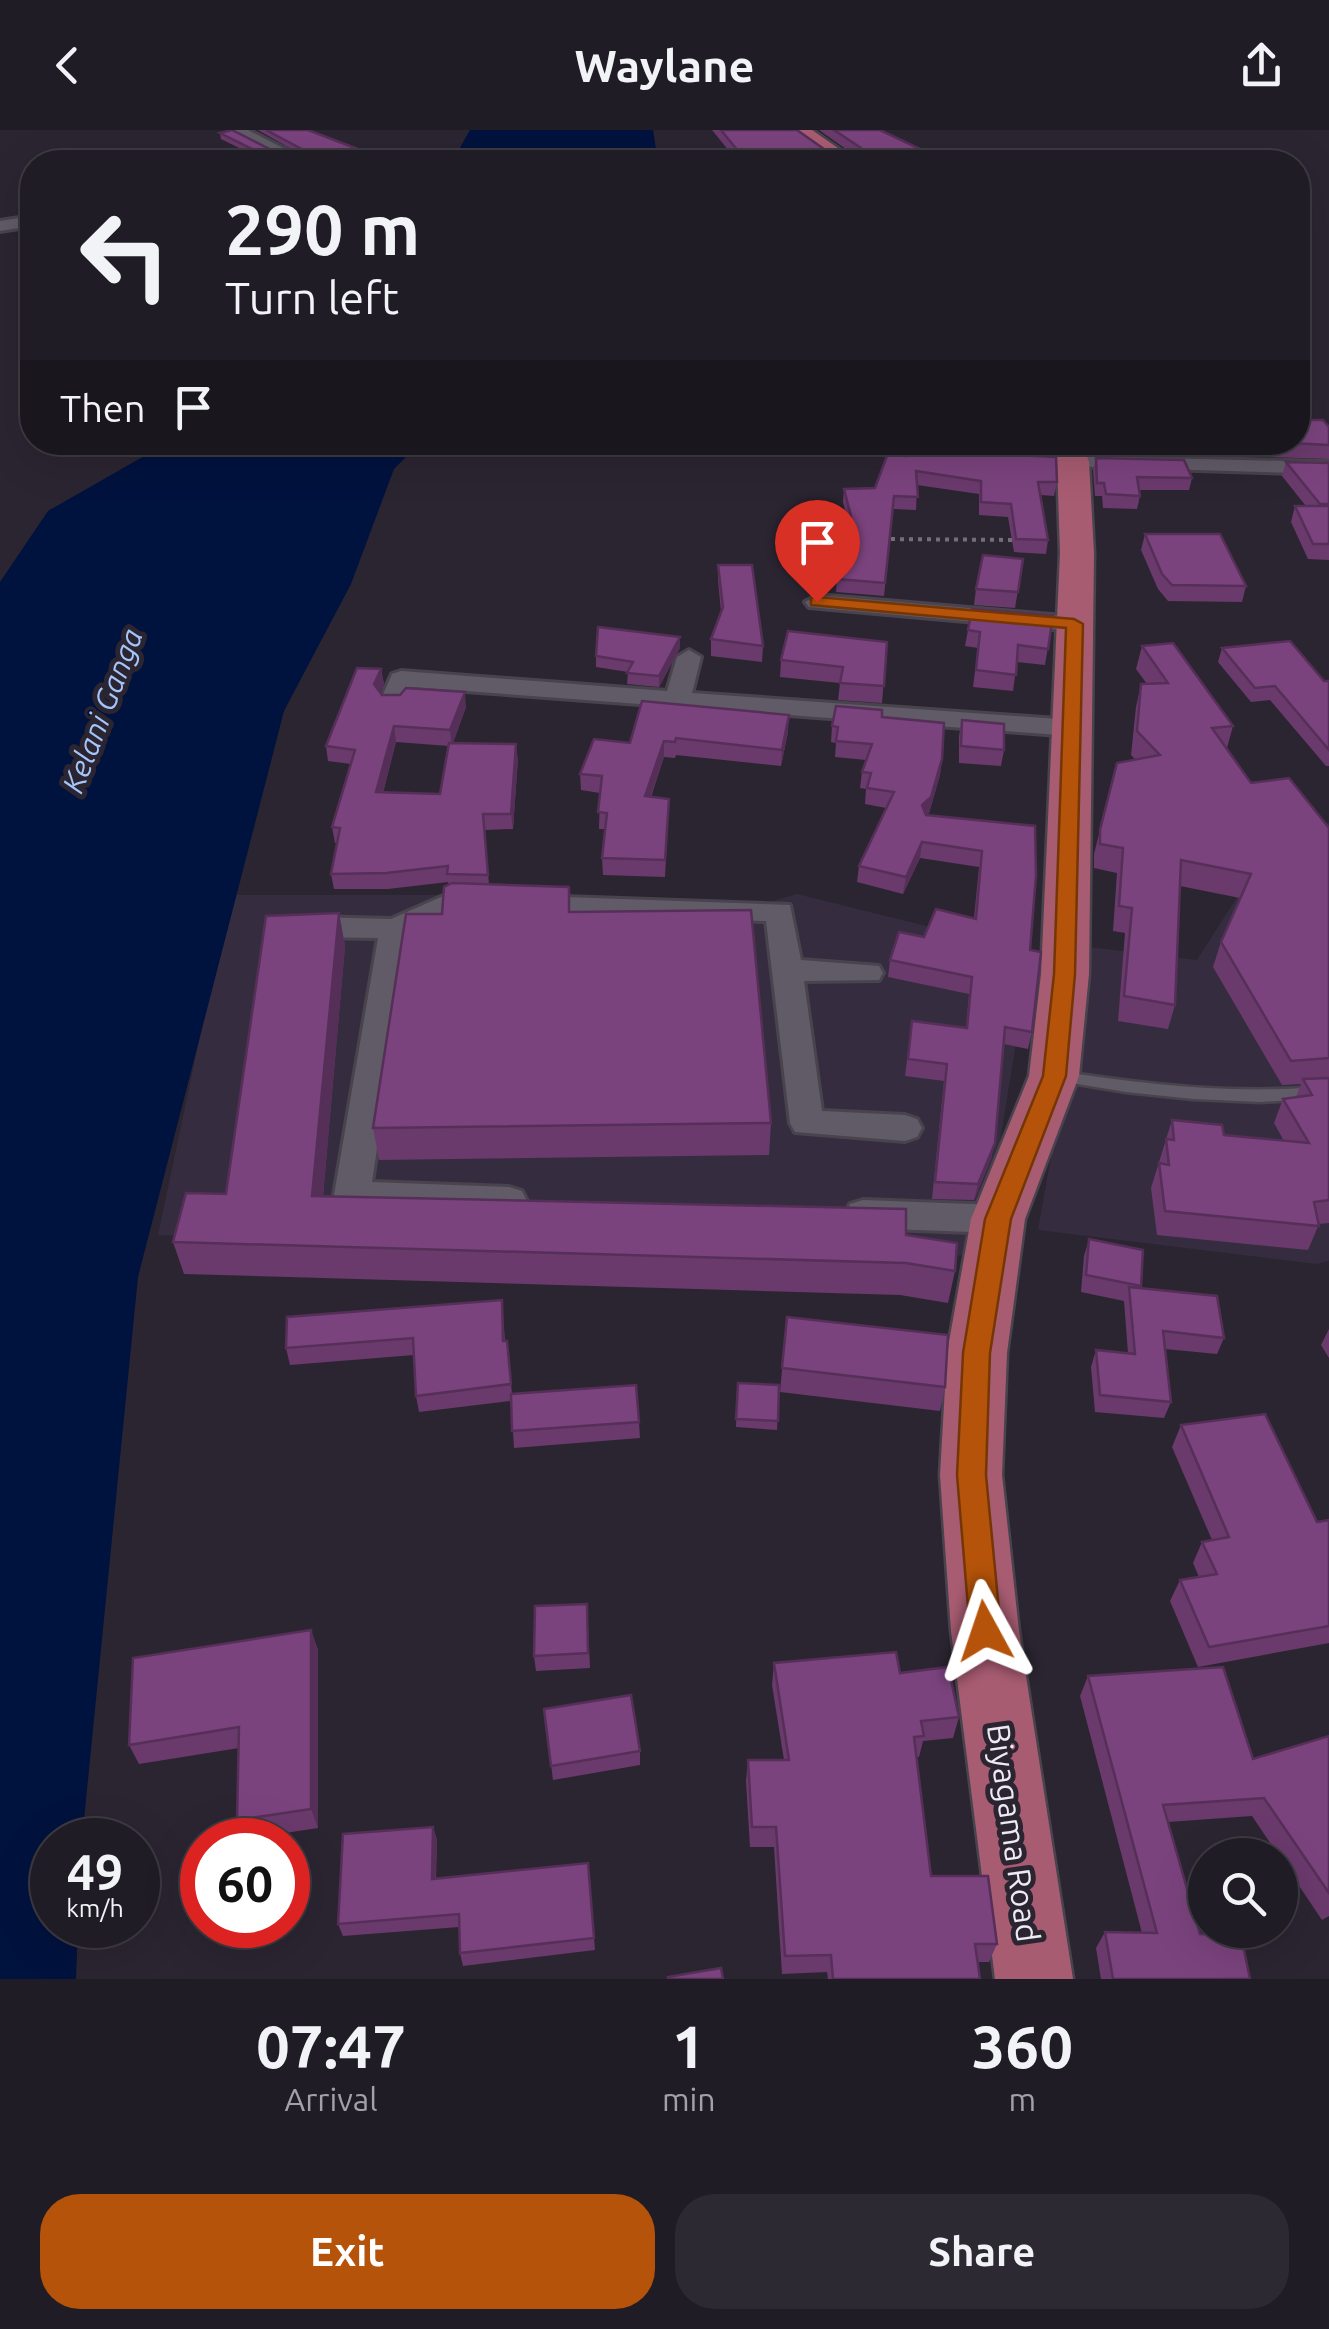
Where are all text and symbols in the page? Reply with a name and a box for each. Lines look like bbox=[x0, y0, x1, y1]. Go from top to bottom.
icon: back bbox=[40, 38, 95, 93]
icon: share bbox=[1234, 38, 1289, 93]
text: Waylane bbox=[575, 40, 754, 91]
icon: left bbox=[60, 190, 190, 320]
text: 290 m bbox=[225, 190, 420, 268]
text: Turn left bbox=[225, 272, 399, 323]
icon: arrive bbox=[166, 380, 221, 435]
text: Then bbox=[60, 387, 146, 429]
pin bbox=[775, 500, 860, 603]
icon: arrive bbox=[790, 515, 845, 570]
water label: Kelani Ganga bbox=[55, 624, 149, 798]
position arrow bbox=[933, 1579, 1037, 1683]
street label: Biyagama Road bbox=[981, 1721, 1047, 1944]
speed limit sign: 60 bbox=[180, 1818, 310, 1948]
map controls bbox=[1188, 1838, 1298, 1948]
button: search bbox=[1188, 1838, 1298, 1948]
text: 49 bbox=[67, 1843, 123, 1899]
text: km/h bbox=[66, 1894, 124, 1922]
text: 07:47 bbox=[256, 2012, 406, 2079]
text: 1 bbox=[672, 2012, 706, 2079]
text: 360 bbox=[972, 2012, 1073, 2079]
text: Arrival bbox=[284, 2081, 378, 2117]
text: min bbox=[662, 2081, 716, 2117]
text: m bbox=[1008, 2081, 1036, 2117]
button: Exit bbox=[40, 2194, 655, 2309]
button: Share bbox=[675, 2194, 1289, 2309]

